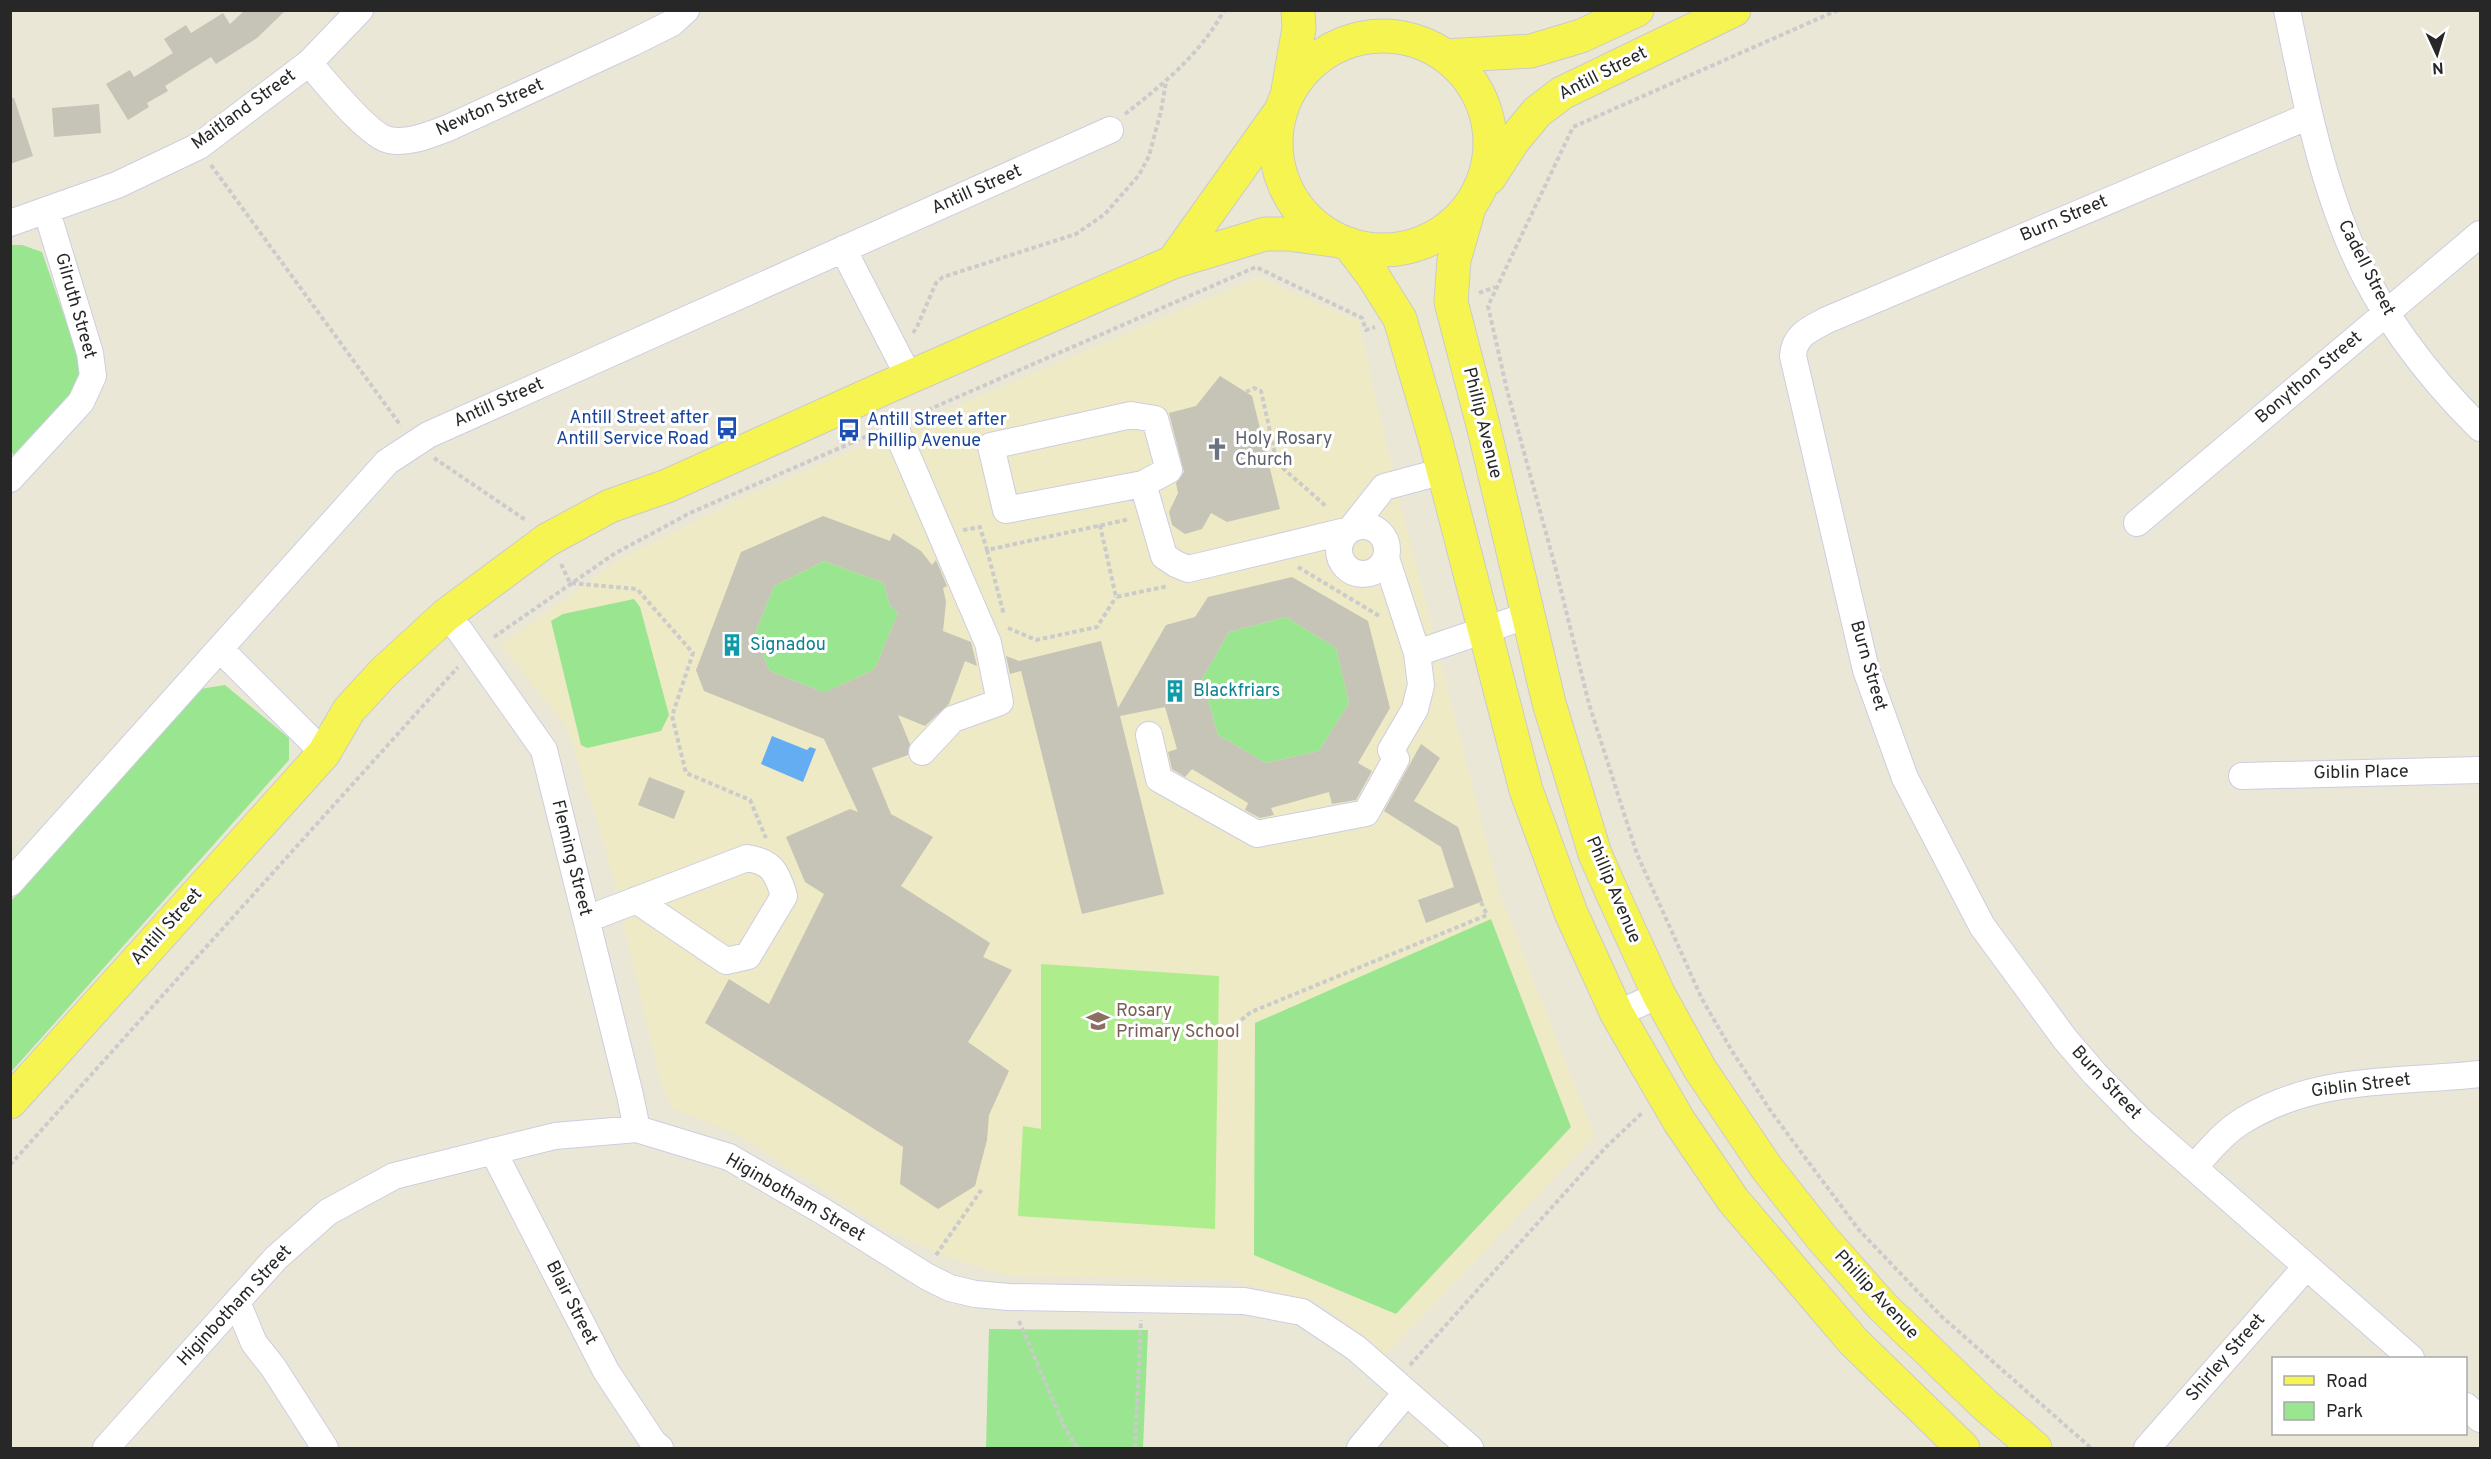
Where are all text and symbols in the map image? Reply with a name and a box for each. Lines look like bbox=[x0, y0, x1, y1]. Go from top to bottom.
north arrow bbox=[2407, 24, 2467, 84]
street label: Antill Street bbox=[1555, 42, 1651, 106]
text: N bbox=[2431, 57, 2444, 77]
street label: Maitland Street bbox=[187, 65, 301, 155]
street label: Newton Street bbox=[432, 74, 548, 142]
street label: Antill Street bbox=[928, 160, 1026, 220]
street label: Burn Street bbox=[2017, 190, 2111, 248]
street label: Cadell Street bbox=[2332, 216, 2400, 320]
street label: Gilruth Street bbox=[49, 250, 101, 362]
street label: Bonython Street bbox=[2251, 327, 2367, 429]
street label: Phillip Avenue bbox=[1457, 365, 1507, 481]
street label: Antill Street bbox=[450, 373, 548, 433]
place label: Antill Street after Antill Service Road bbox=[556, 407, 709, 451]
place label: Antill Street after Phillip Avenue bbox=[867, 409, 1007, 453]
bus stop icon: Antill Street after Antill Service Road bbox=[714, 415, 740, 441]
bus stop icon: Antill Street after Phillip Avenue bbox=[836, 417, 862, 443]
place label: Holy Rosary Church bbox=[1235, 428, 1332, 472]
church icon: Holy Rosary Church bbox=[1204, 436, 1230, 462]
street label: Burn Street bbox=[1844, 618, 1892, 714]
building icon: Signadou bbox=[719, 632, 745, 658]
place label: Signadou bbox=[750, 634, 826, 657]
building icon: Blackfriars bbox=[1162, 678, 1188, 704]
place label: Blackfriars bbox=[1193, 680, 1280, 703]
street label: Giblin Place bbox=[2313, 761, 2409, 785]
street label: Fleming Street bbox=[545, 798, 597, 918]
street label: Phillip Avenue bbox=[1580, 833, 1646, 947]
street label: Antill Street bbox=[126, 884, 208, 970]
place label: Rosary Primary School bbox=[1116, 1000, 1240, 1044]
school or university icon: Rosary Primary School bbox=[1085, 1008, 1111, 1034]
street label: Burn Street bbox=[2066, 1041, 2146, 1125]
street label: Giblin Street bbox=[2310, 1068, 2412, 1104]
street label: Higinbotham Street bbox=[721, 1149, 869, 1247]
street label: Higinbotham Street bbox=[173, 1240, 297, 1372]
street label: Phillip Avenue bbox=[1829, 1246, 1923, 1344]
street label: Blair Street bbox=[540, 1257, 602, 1349]
street label: Shirley Street bbox=[2181, 1309, 2271, 1407]
legend bbox=[2272, 1357, 2467, 1435]
text: Road bbox=[2326, 1371, 2368, 1394]
text: Park bbox=[2326, 1401, 2363, 1424]

